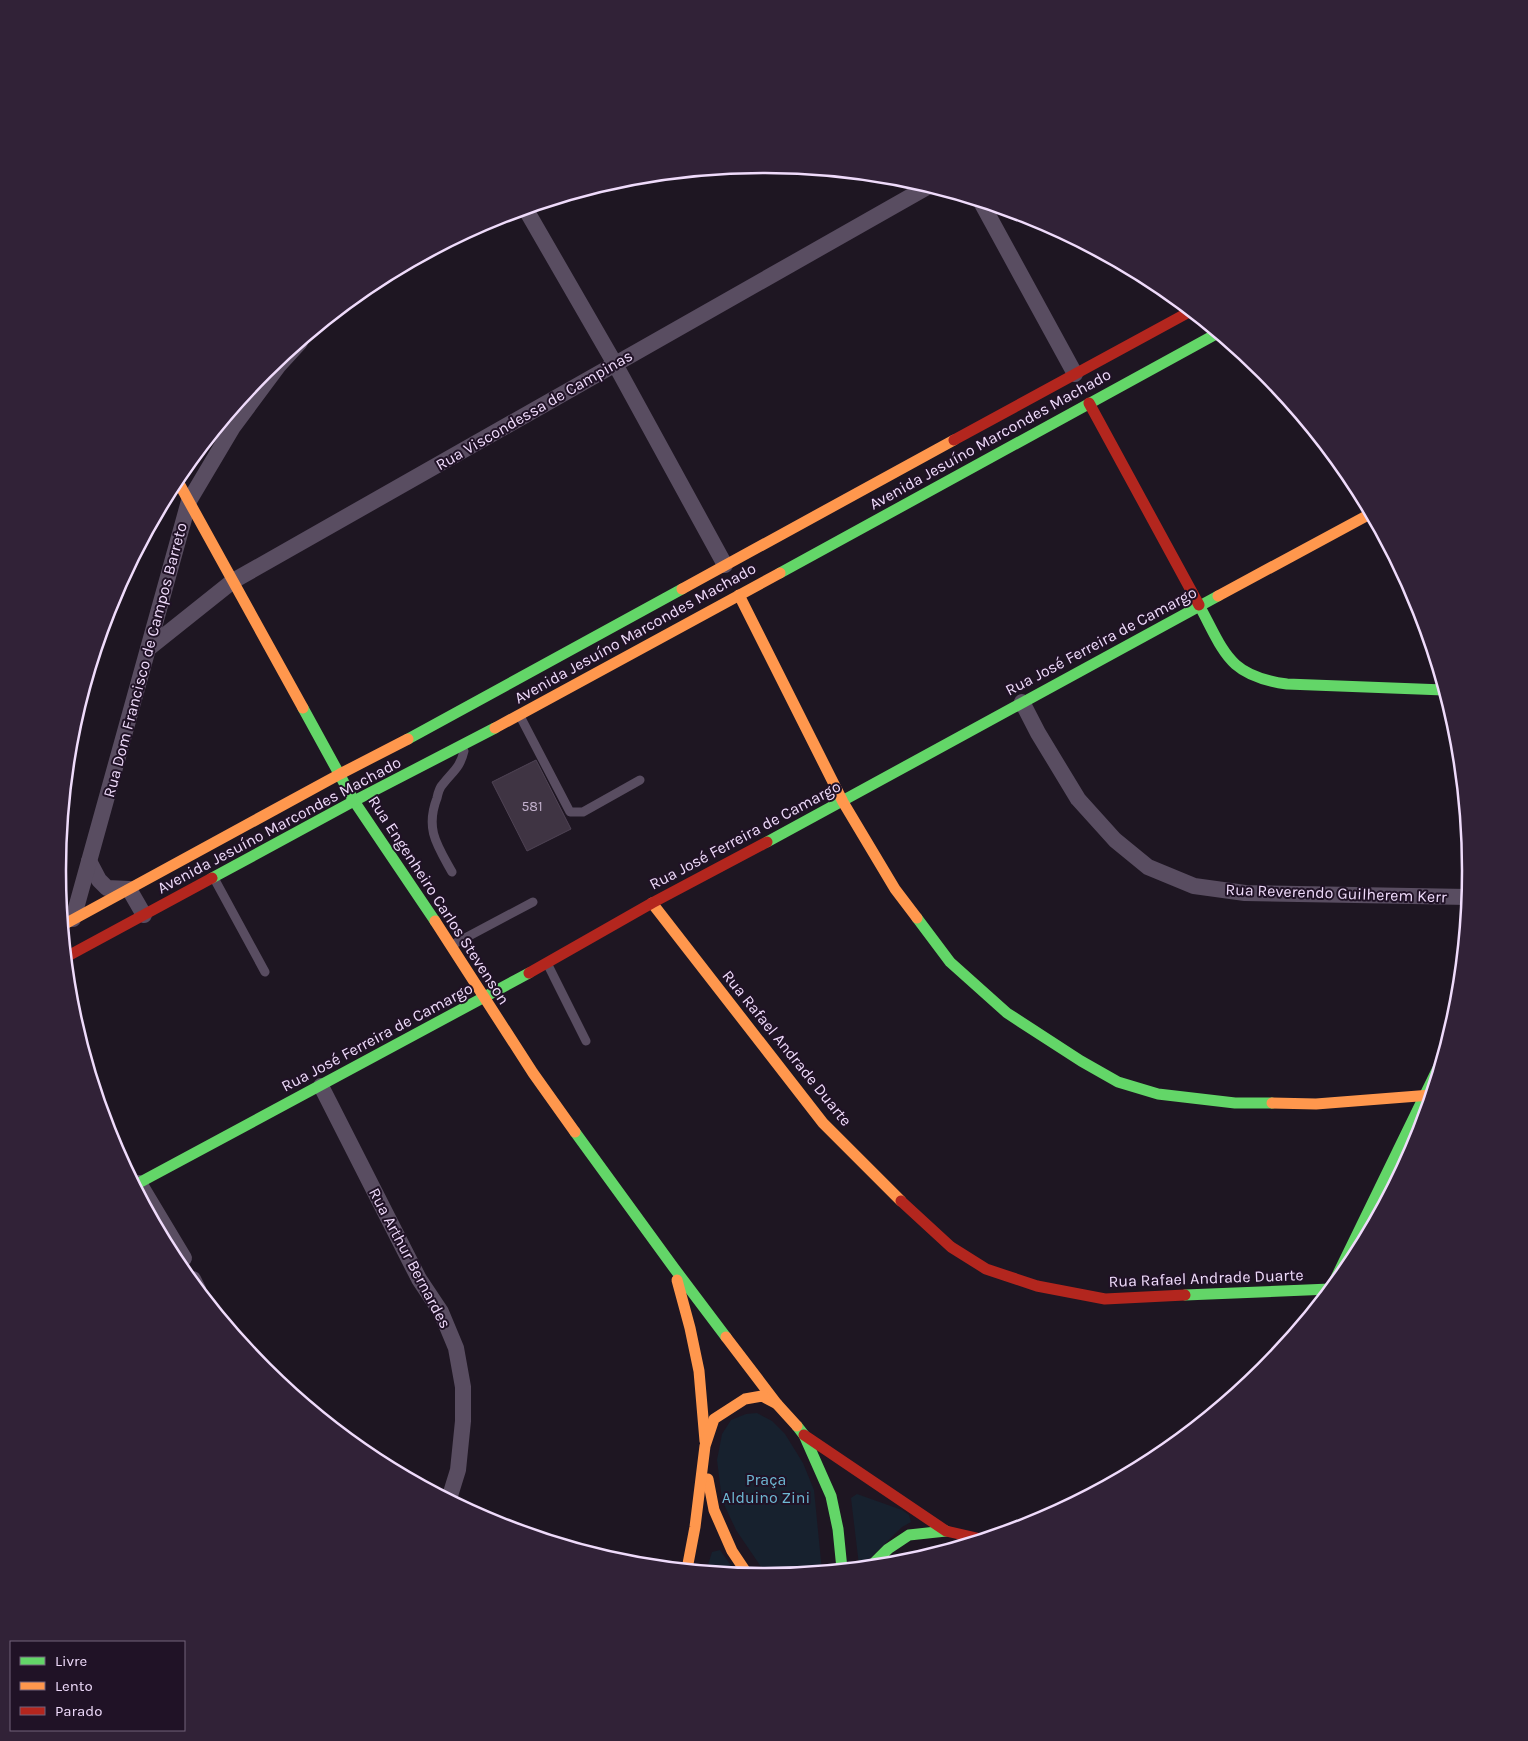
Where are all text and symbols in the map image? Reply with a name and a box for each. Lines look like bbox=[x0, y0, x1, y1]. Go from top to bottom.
street label: Rua Viscondessa de Campinas bbox=[432, 346, 636, 474]
street label: Avenida Jesuíno Marcondes Machado bbox=[866, 364, 1114, 514]
street label: Rua Dom Francisco de Campos Barreto bbox=[99, 521, 191, 799]
street label: Avenida Jesuíno Marcondes Machado bbox=[511, 558, 759, 708]
street label: Rua José Ferreira de Camargo bbox=[1002, 582, 1200, 700]
street label: Avenida Jesuíno Marcondes Machado bbox=[154, 752, 404, 898]
street label: Rua José Ferreira de Camargo bbox=[646, 776, 844, 894]
street label: Rua Engenheiro Carlos Stevenson bbox=[364, 792, 514, 1008]
house number: 581 bbox=[521, 798, 543, 815]
street label: Rua Reverendo Guilherem Kerr bbox=[1225, 880, 1447, 906]
street label: Rua Rafael Andrade Duarte bbox=[718, 966, 856, 1130]
street label: Rua José Ferreira de Camargo bbox=[278, 978, 476, 1096]
street label: Rua Arthur Bernardes bbox=[365, 1185, 455, 1331]
street label: Rua Rafael Andrade Duarte bbox=[1108, 1265, 1304, 1291]
park label: Praça Alduino Zini bbox=[722, 1470, 810, 1507]
legend bbox=[10, 1641, 185, 1731]
text: Livre bbox=[55, 1652, 87, 1670]
text: Lento bbox=[55, 1677, 93, 1695]
text: Parado bbox=[55, 1702, 102, 1720]

